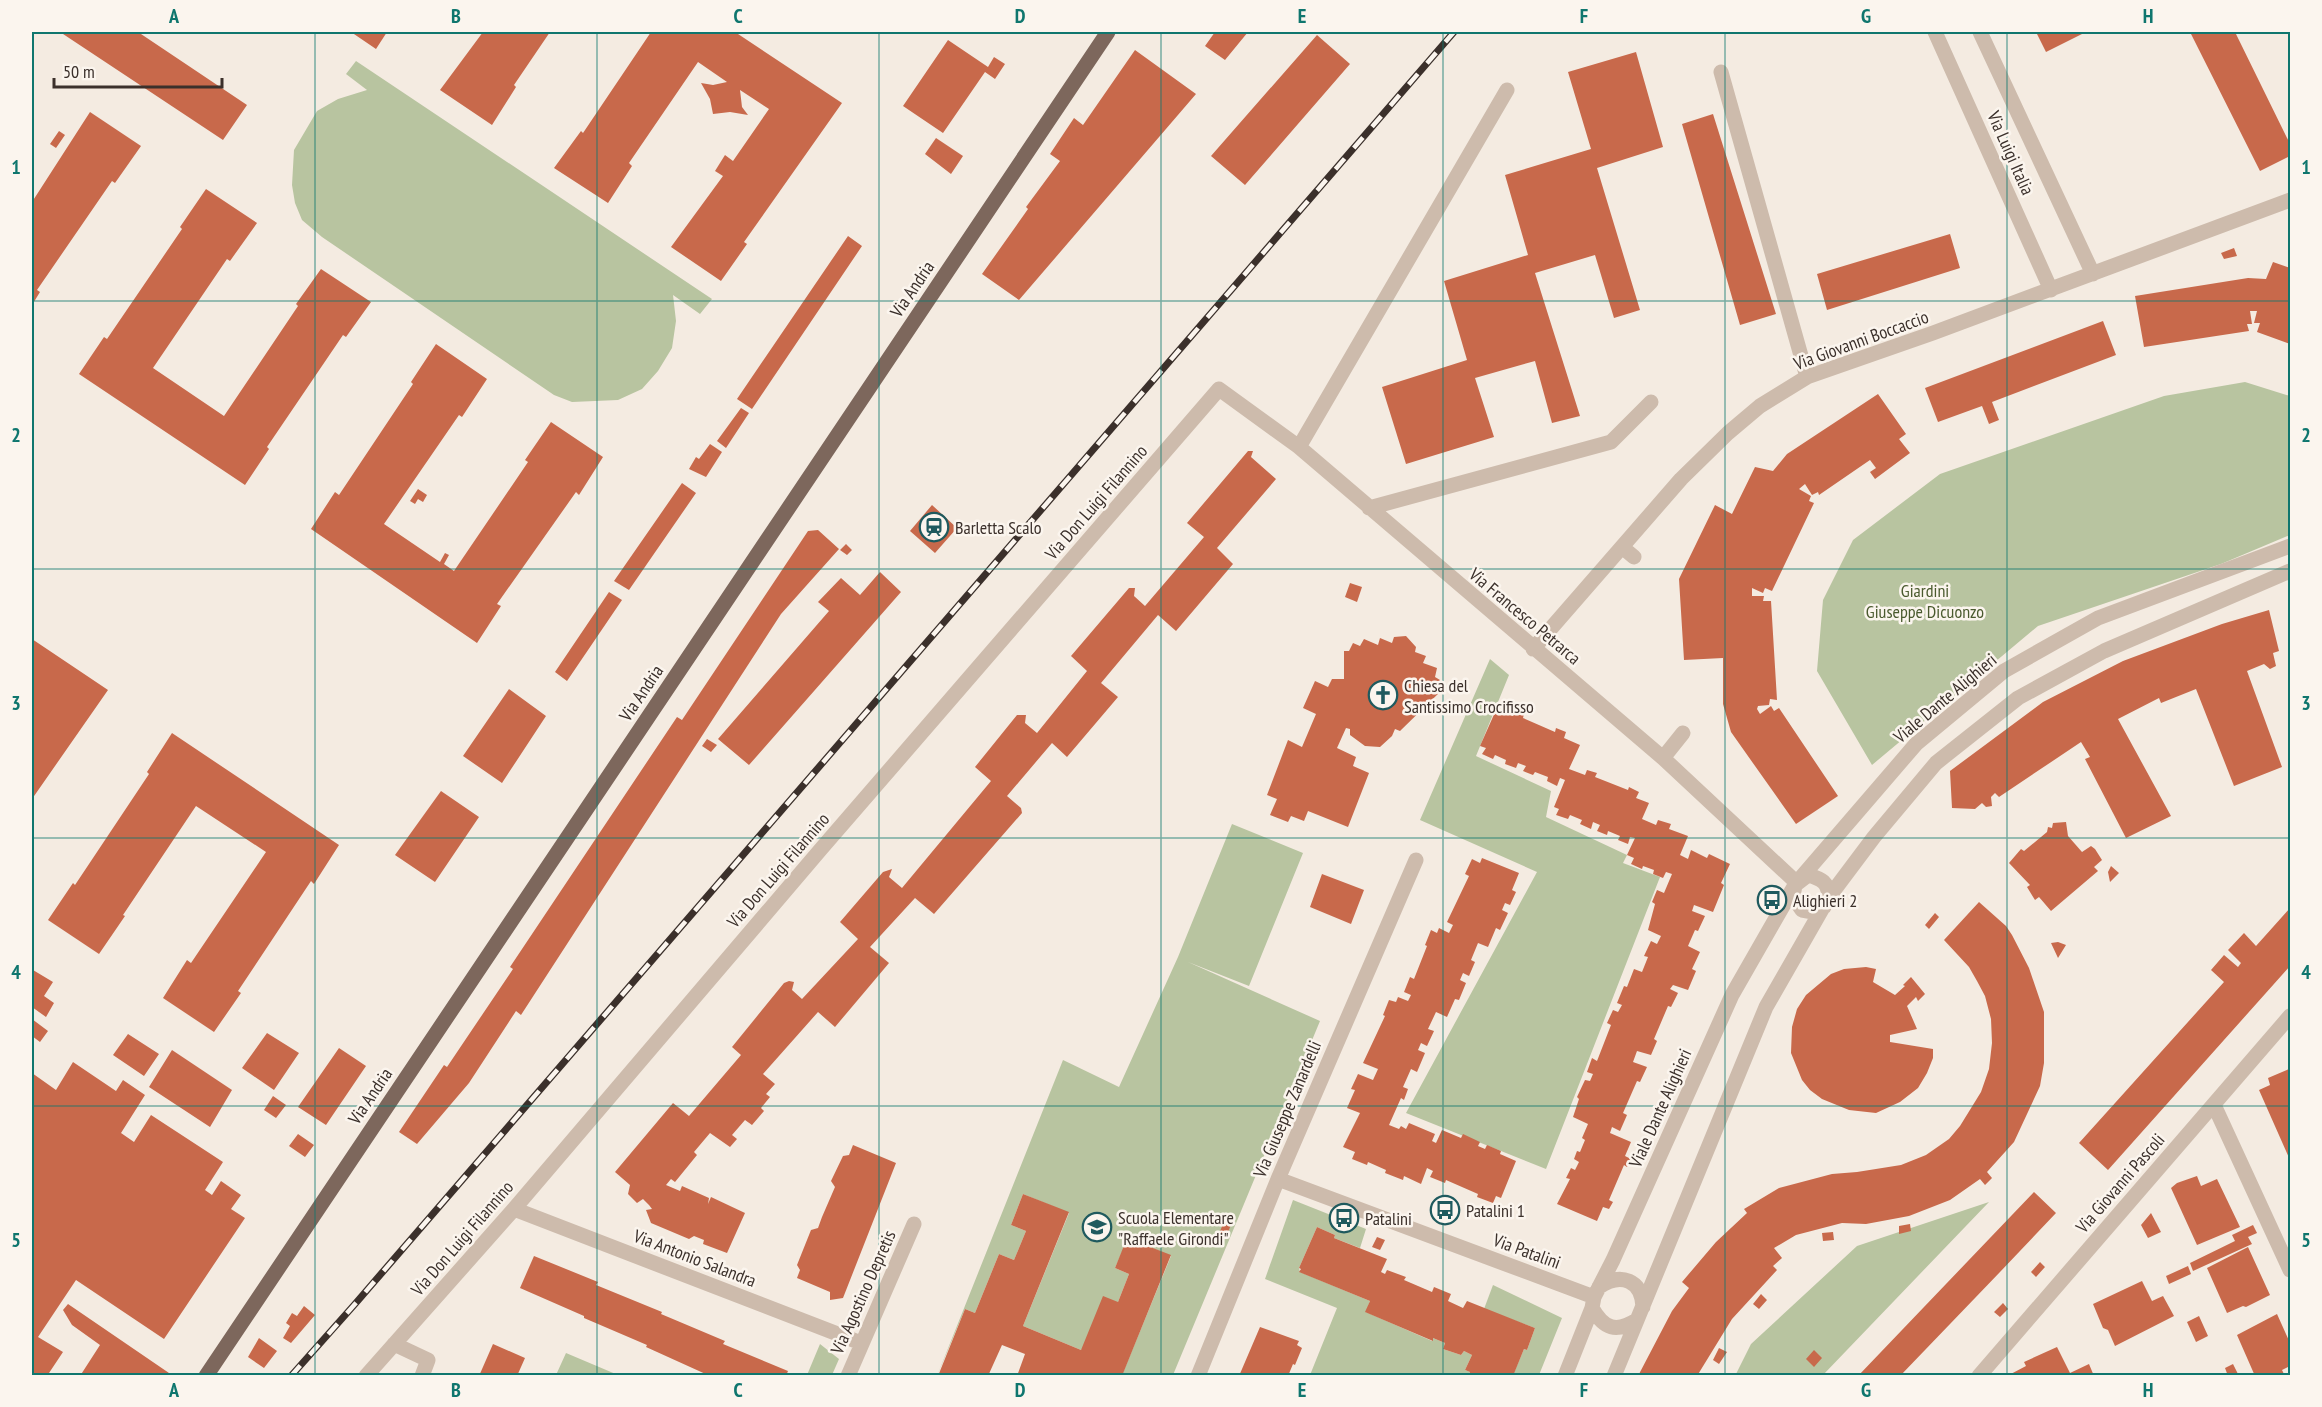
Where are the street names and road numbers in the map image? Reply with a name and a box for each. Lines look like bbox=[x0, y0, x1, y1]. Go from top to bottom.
street label: Via Luigi Italia bbox=[1982, 107, 2040, 198]
street label: Via Andria bbox=[884, 256, 939, 322]
street label: Via Giovanni Boccaccio bbox=[1790, 305, 1932, 375]
street label: Via Don Luigi Filannino bbox=[1039, 440, 1152, 565]
street label: Via Francesco Petrarca bbox=[1464, 562, 1586, 669]
street label: Viale Dante Alighieri bbox=[1888, 648, 2001, 748]
street label: Via Andria bbox=[613, 660, 668, 726]
street label: Via Don Luigi Filannino bbox=[721, 808, 834, 933]
street label: Via Giuseppe Zanardelli bbox=[1247, 1037, 1326, 1182]
street label: Viale Dante Alighieri bbox=[1623, 1045, 1696, 1172]
street label: Via Andria bbox=[342, 1063, 397, 1129]
street label: Via Giovanni Pascoli bbox=[2070, 1129, 2169, 1238]
street label: Via Don Luigi Filannino bbox=[405, 1176, 518, 1301]
street label: Via Antonio Salandra bbox=[630, 1224, 759, 1292]
street label: Via Agostino Depretis bbox=[825, 1227, 901, 1358]
street label: Via Patalini bbox=[1489, 1228, 1564, 1274]

